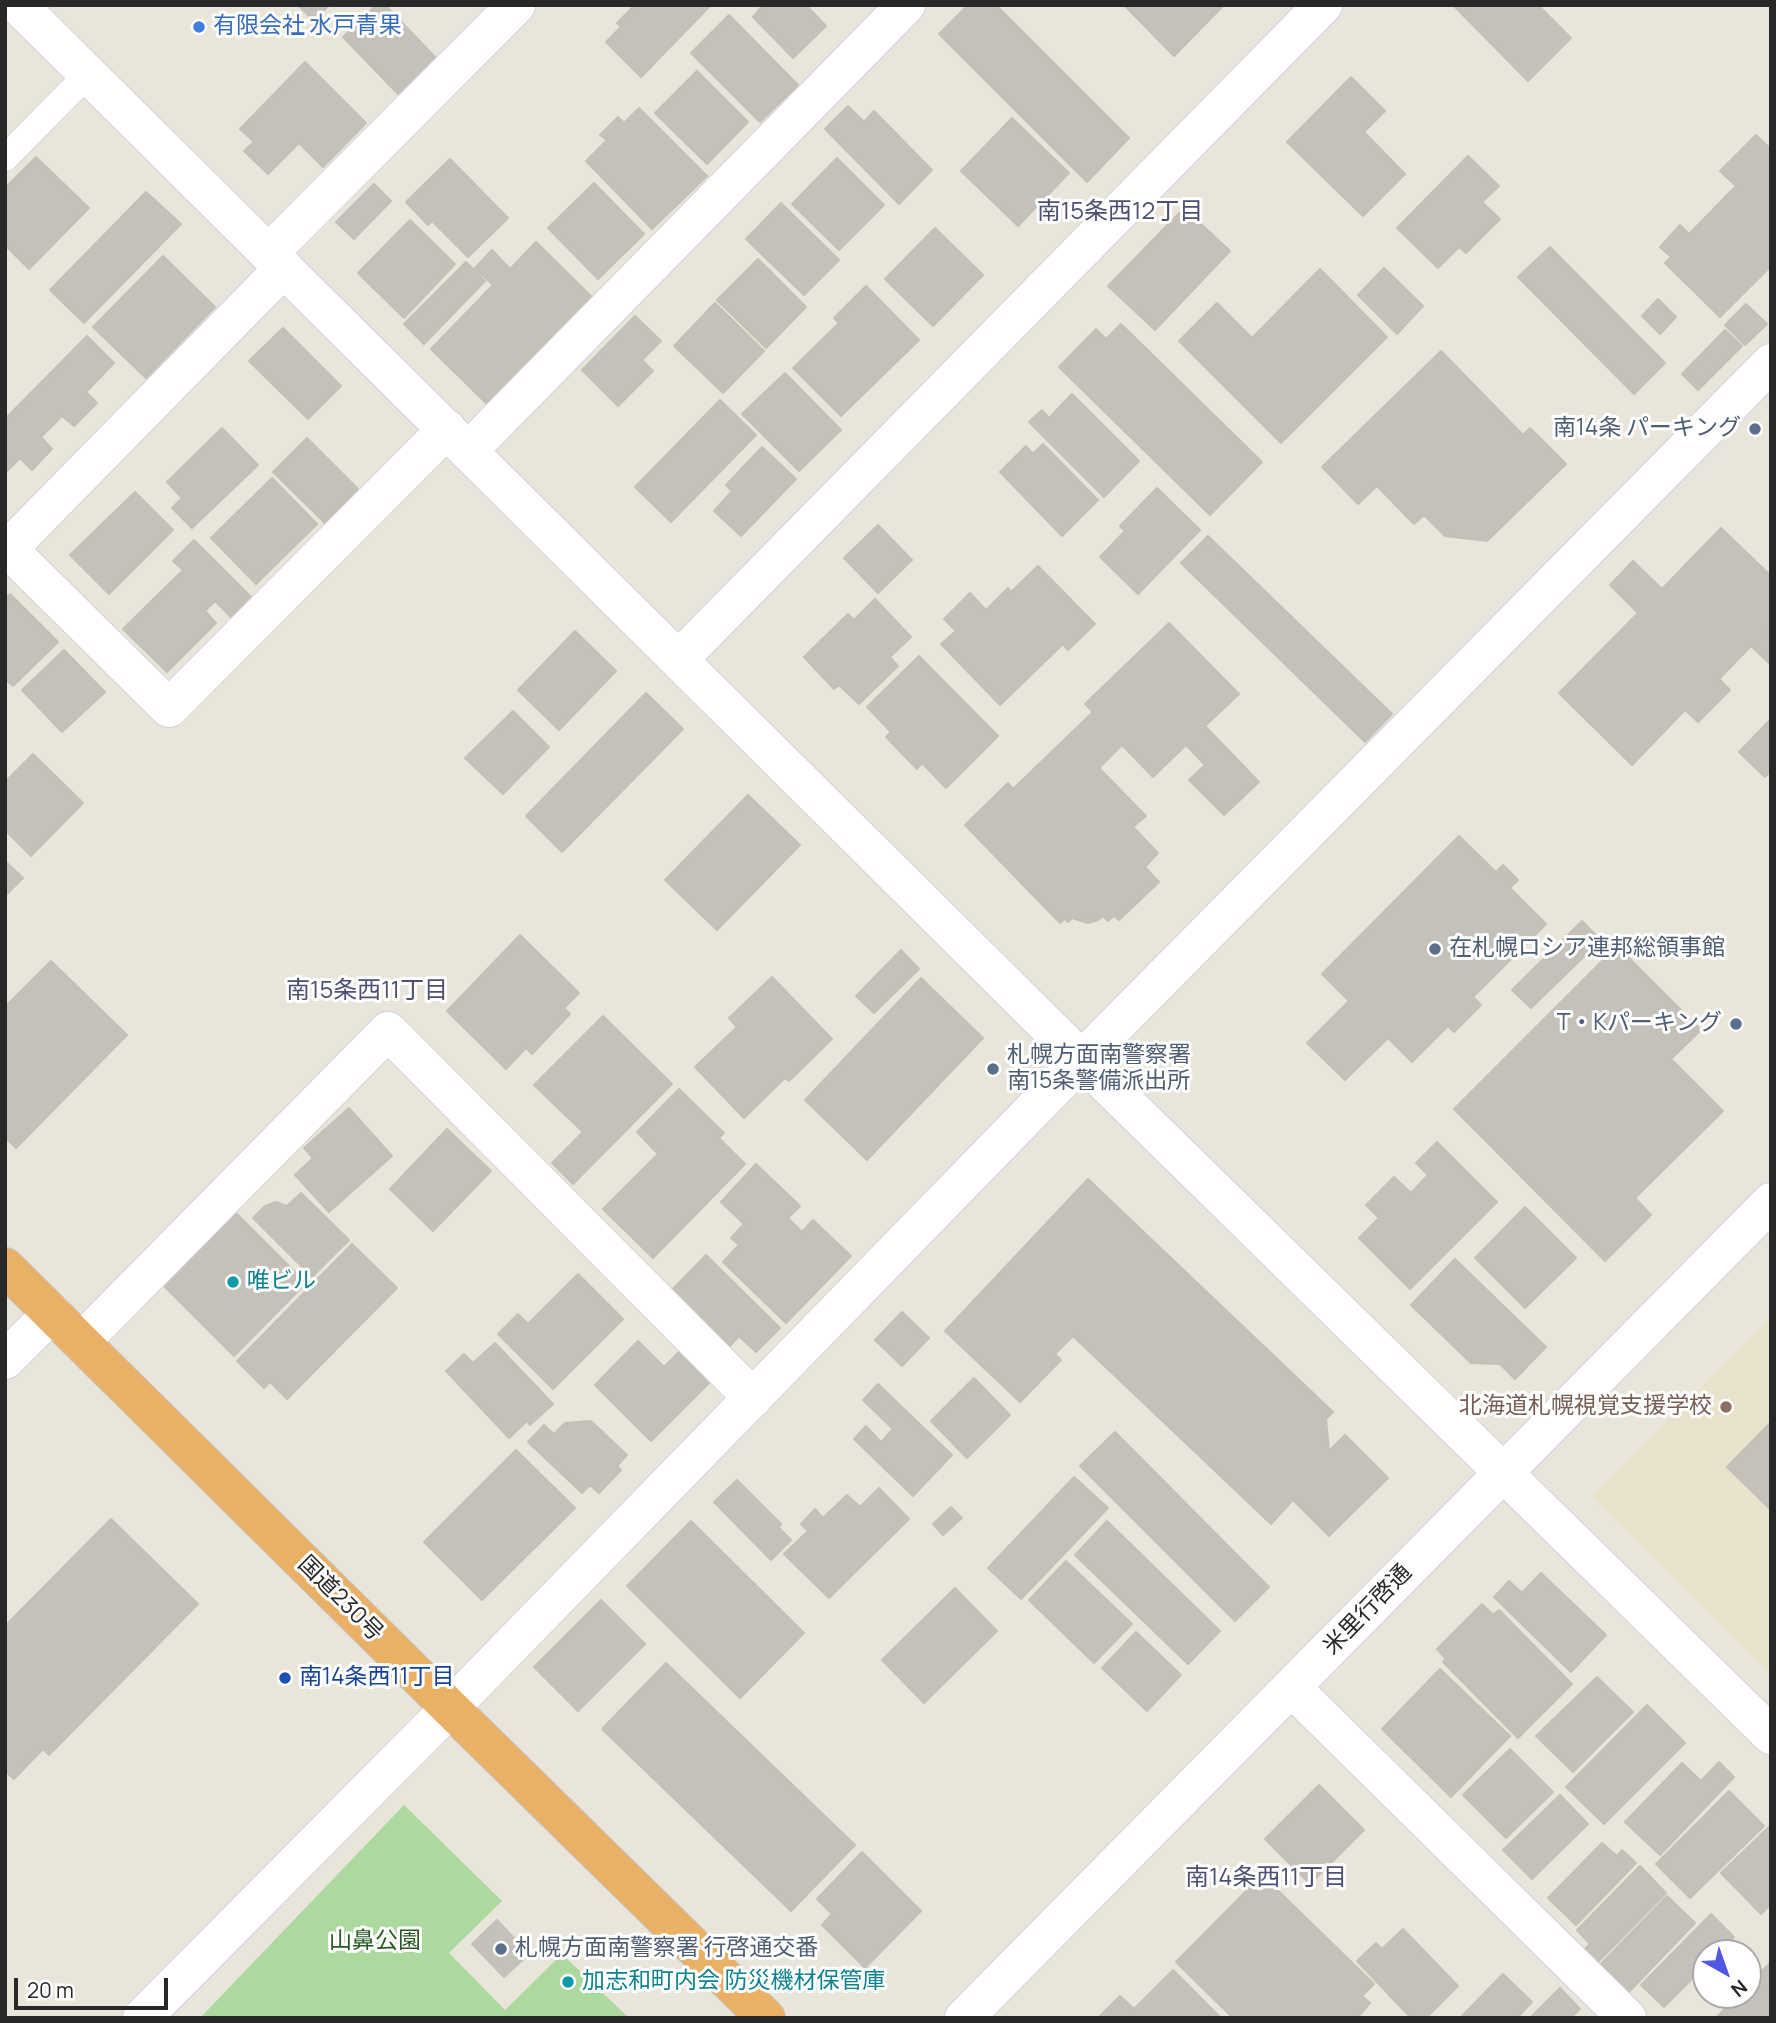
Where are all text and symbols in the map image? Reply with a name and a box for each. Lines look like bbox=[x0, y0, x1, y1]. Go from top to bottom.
place label: 有限会社 水戸青果 bbox=[213, 13, 402, 41]
marker: 有限会社 水戸青果 bbox=[191, 19, 207, 35]
district label: 南15条西12丁目 bbox=[1037, 198, 1203, 226]
place label: 南14条 パーキング bbox=[1553, 415, 1741, 443]
marker: 南14条 パーキング bbox=[1747, 421, 1763, 437]
place label: 在札幌ロシア連邦総領事館 bbox=[1449, 935, 1725, 963]
marker: 在札幌ロシア連邦総領事館 bbox=[1427, 941, 1443, 957]
district label: 南15条西11丁目 bbox=[286, 977, 448, 1005]
place label: T・Kパーキング bbox=[1557, 1010, 1722, 1038]
marker: T・Kパーキング bbox=[1728, 1016, 1744, 1032]
place label: 札幌方面南警察署 南15条警備派出所 bbox=[1007, 1042, 1191, 1096]
marker: 札幌方面南警察署 南15条警備派出所 bbox=[985, 1061, 1001, 1077]
place label: 唯ビル bbox=[247, 1268, 316, 1296]
marker: 唯ビル bbox=[225, 1274, 241, 1290]
place label: 北海道札幌視覚支援学校 bbox=[1459, 1393, 1712, 1421]
marker: 北海道札幌視覚支援学校 bbox=[1718, 1399, 1734, 1415]
street label: 国道230号 bbox=[292, 1551, 388, 1647]
street label: 米里行啓通 bbox=[1318, 1559, 1418, 1661]
place label: 南14条西11丁目 bbox=[299, 1664, 454, 1692]
marker: 南14条西11丁目 bbox=[277, 1670, 293, 1686]
district label: 南14条西11丁目 bbox=[1185, 1864, 1347, 1892]
park label: 山鼻公園 bbox=[329, 1928, 421, 1956]
place label: 札幌方面南警察署 行啓通交番 bbox=[515, 1935, 819, 1963]
north arrow bbox=[1692, 1939, 1762, 2009]
marker: 札幌方面南警察署 行啓通交番 bbox=[493, 1941, 509, 1957]
scale bar bbox=[18, 1964, 172, 2008]
place label: 加志和町内会 防災機材保管庫 bbox=[582, 1968, 886, 1996]
marker: 加志和町内会 防災機材保管庫 bbox=[560, 1974, 576, 1990]
text: N bbox=[1726, 1974, 1753, 2003]
text: 20 m bbox=[27, 1976, 74, 2004]

